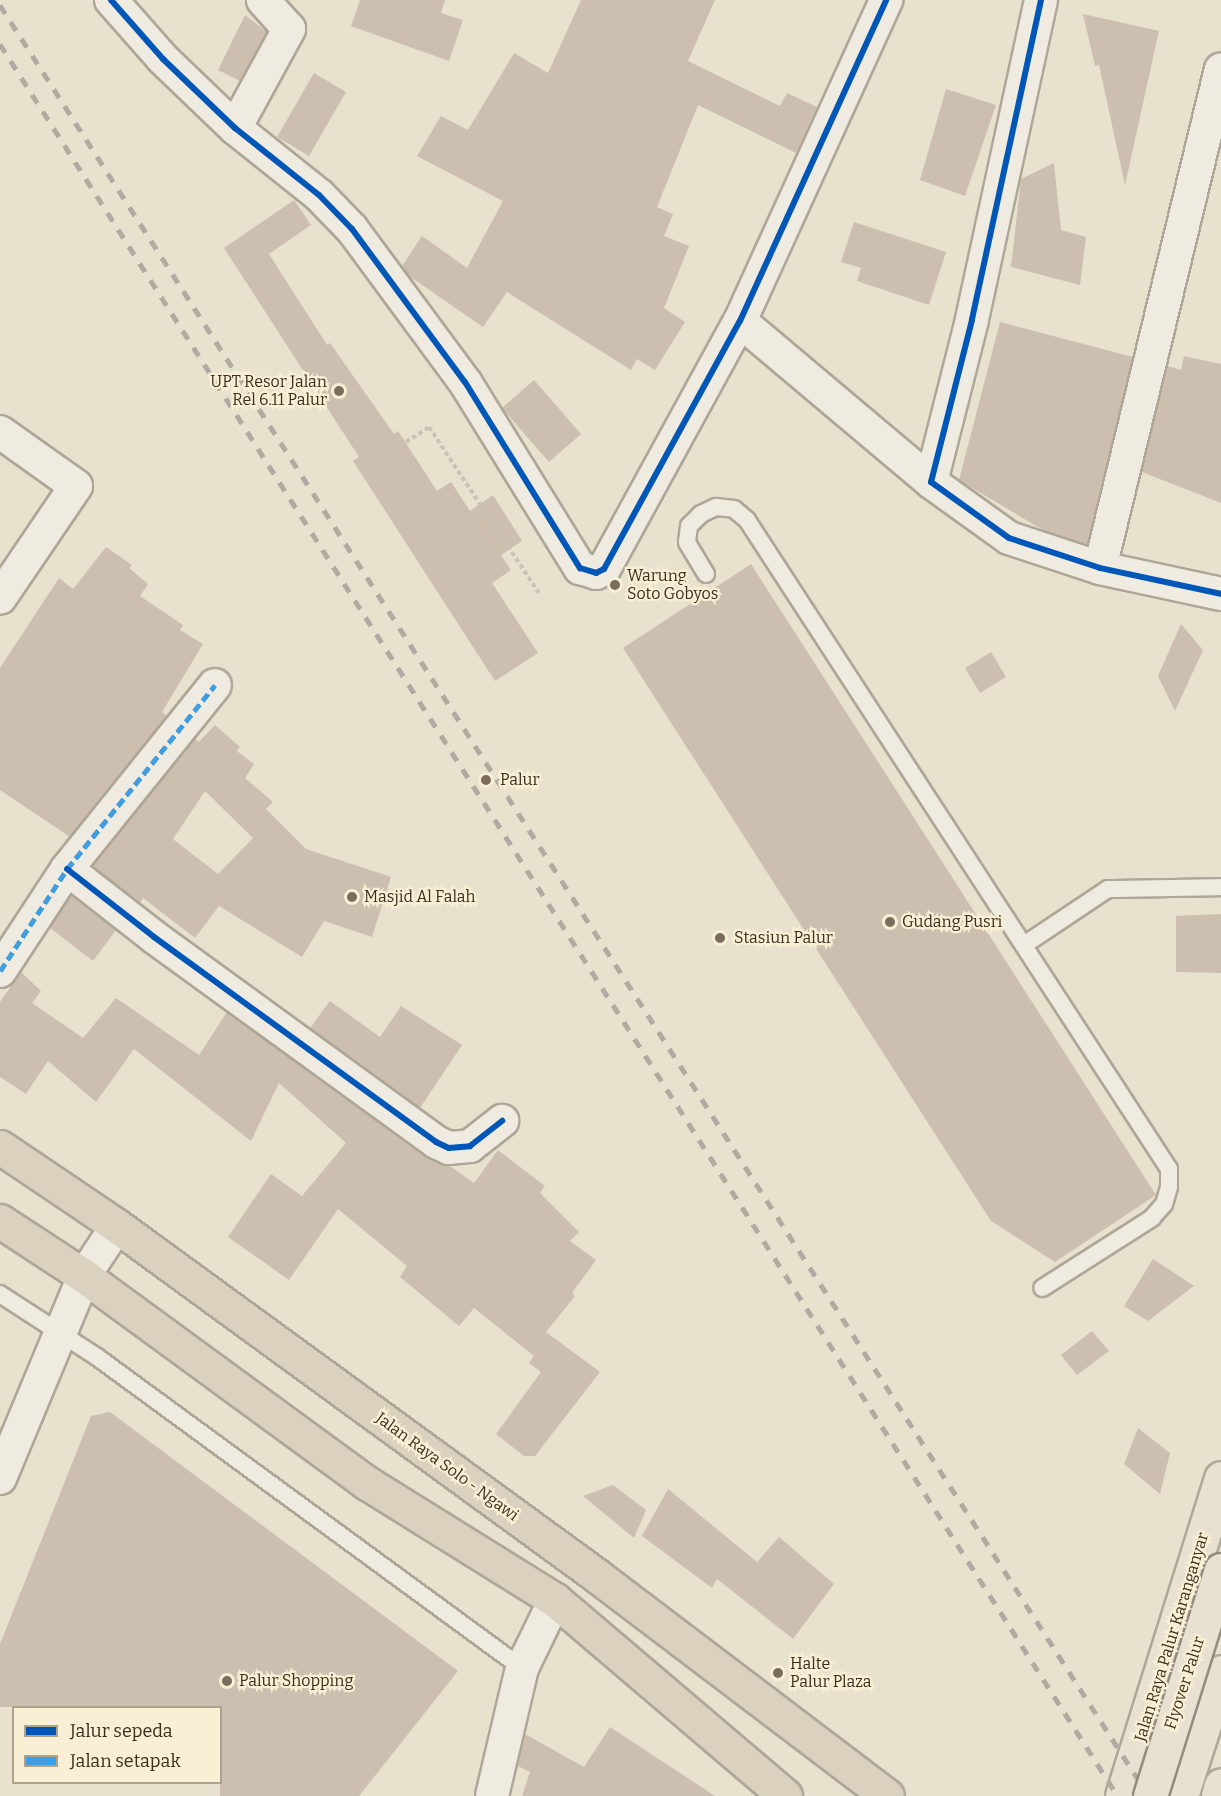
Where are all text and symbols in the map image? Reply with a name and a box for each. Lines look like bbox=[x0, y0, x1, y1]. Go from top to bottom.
place label: UPT Resor Jalan Rel 6.11 Palur bbox=[210, 372, 327, 410]
marker: UPT Resor Jalan Rel 6.11 Palur bbox=[332, 384, 346, 398]
place label: Warung Soto Gobyos bbox=[627, 566, 718, 604]
marker: Warung Soto Gobyos bbox=[608, 578, 622, 592]
place label: Palur bbox=[500, 770, 539, 790]
marker: Palur bbox=[477, 771, 495, 789]
place label: Masjid Al Falah bbox=[364, 887, 475, 907]
marker: Masjid Al Falah bbox=[345, 890, 359, 904]
place label: Gudang Pusri bbox=[902, 912, 1002, 932]
marker: Gudang Pusri bbox=[883, 915, 897, 929]
place label: Stasiun Palur bbox=[734, 928, 833, 948]
marker: Stasiun Palur bbox=[711, 929, 729, 947]
street label: Jalan Raya Solo - Ngawi bbox=[372, 1409, 522, 1525]
street label: Jalan Raya Palur Karanganyar bbox=[1131, 1530, 1213, 1744]
street label: Flyover Palur bbox=[1161, 1634, 1209, 1732]
place label: Halte Palur Plaza bbox=[790, 1654, 872, 1692]
marker: Halte Palur Plaza bbox=[771, 1666, 785, 1680]
place label: Palur Shopping bbox=[239, 1671, 353, 1691]
marker: Palur Shopping bbox=[220, 1674, 234, 1688]
legend bbox=[12, 1706, 222, 1784]
text: Jalur sepeda bbox=[70, 1720, 173, 1742]
text: Jalan setapak bbox=[70, 1750, 181, 1772]

